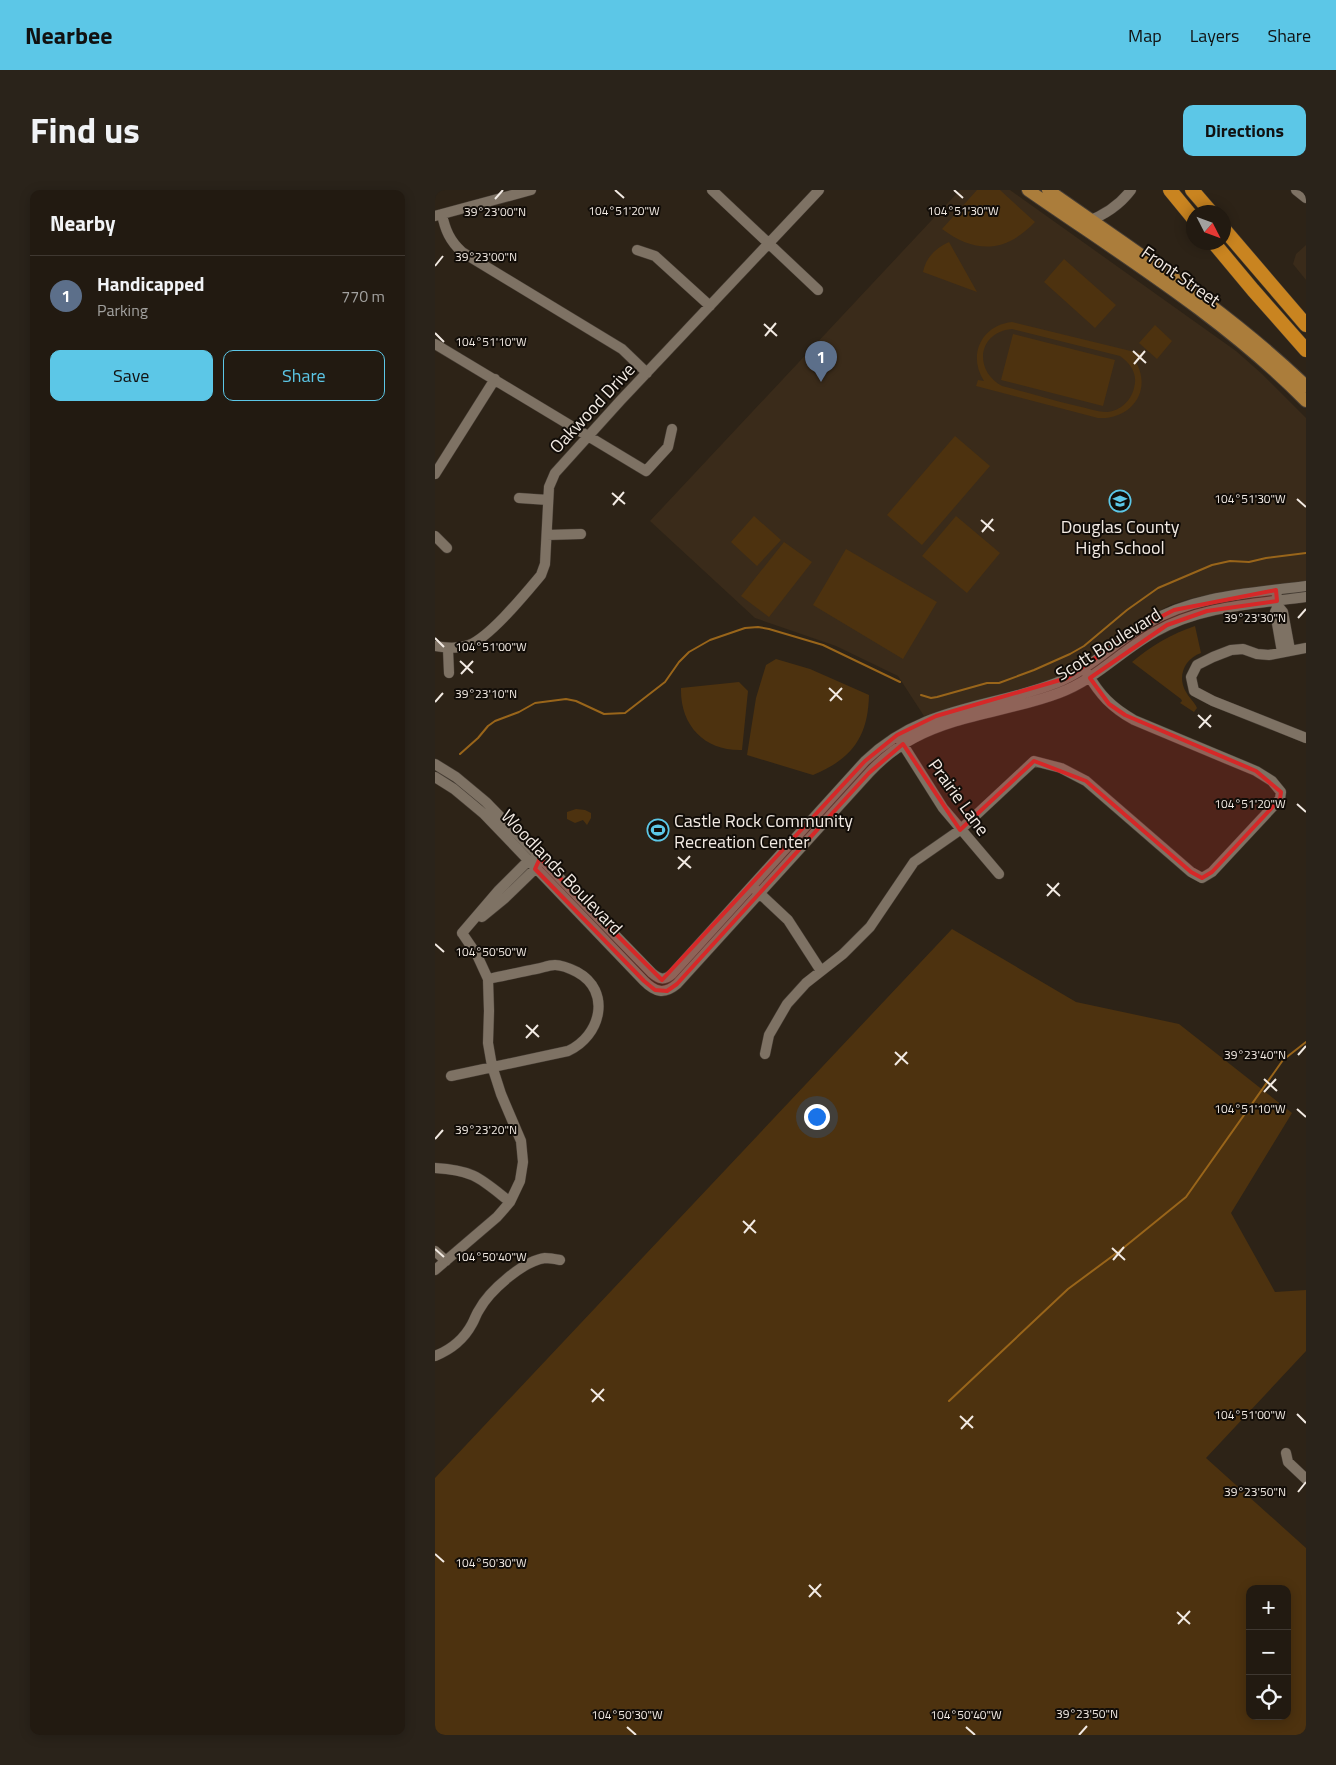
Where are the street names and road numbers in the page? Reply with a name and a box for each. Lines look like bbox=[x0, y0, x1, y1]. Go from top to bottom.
street label: Front Street bbox=[1136, 239, 1227, 314]
street label: Oakwood Drive bbox=[543, 357, 641, 459]
street label: Scott Boulevard bbox=[1050, 601, 1166, 687]
street label: Prairie Lane bbox=[922, 753, 996, 841]
street label: Woodlands Boulevard bbox=[495, 803, 629, 941]

